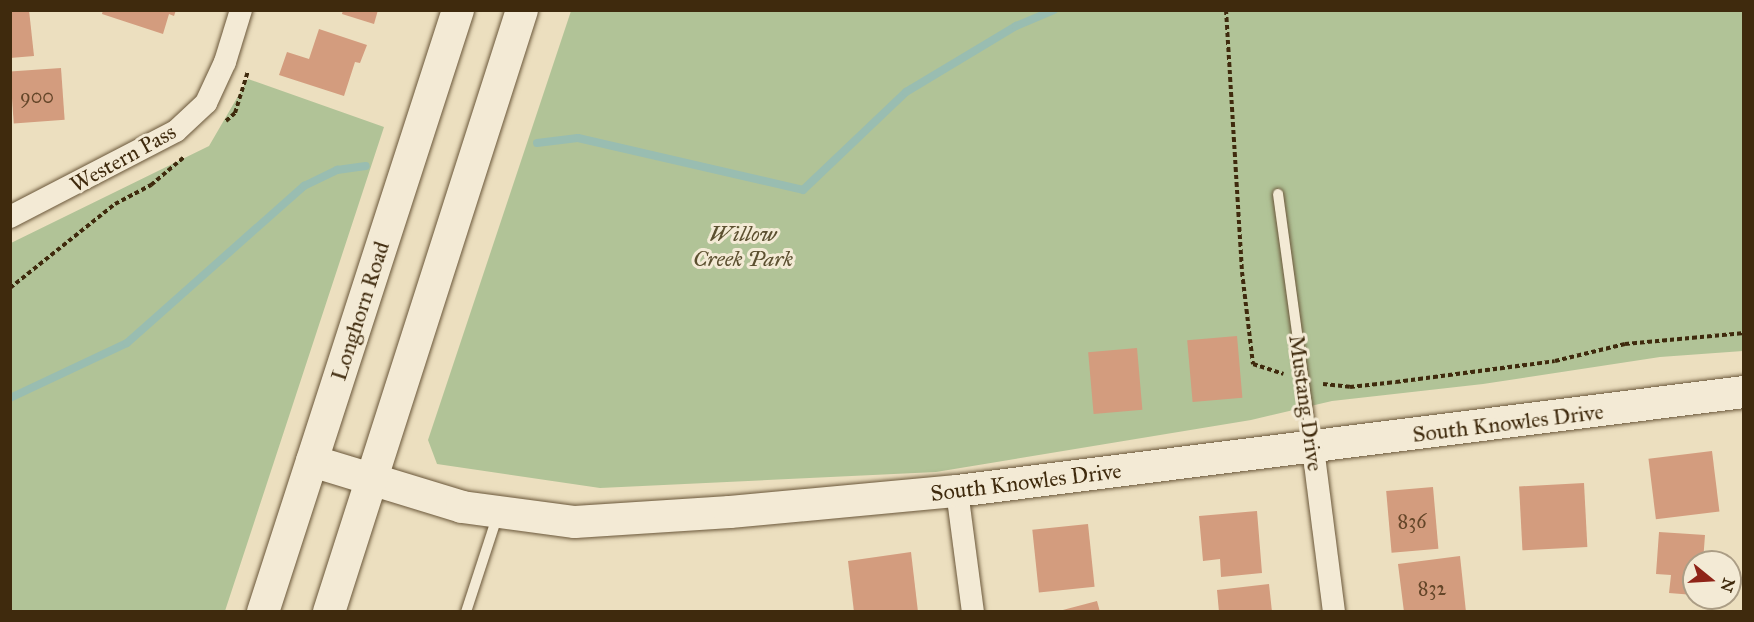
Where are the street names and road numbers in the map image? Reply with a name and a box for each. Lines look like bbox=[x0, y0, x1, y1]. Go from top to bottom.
street label: Western Pass bbox=[66, 118, 180, 198]
street label: Longhorn Road bbox=[325, 238, 395, 384]
street label: Mustang Drive bbox=[1283, 333, 1329, 473]
street label: South Knowles Drive bbox=[1411, 398, 1605, 448]
street label: South Knowles Drive bbox=[929, 457, 1123, 507]

